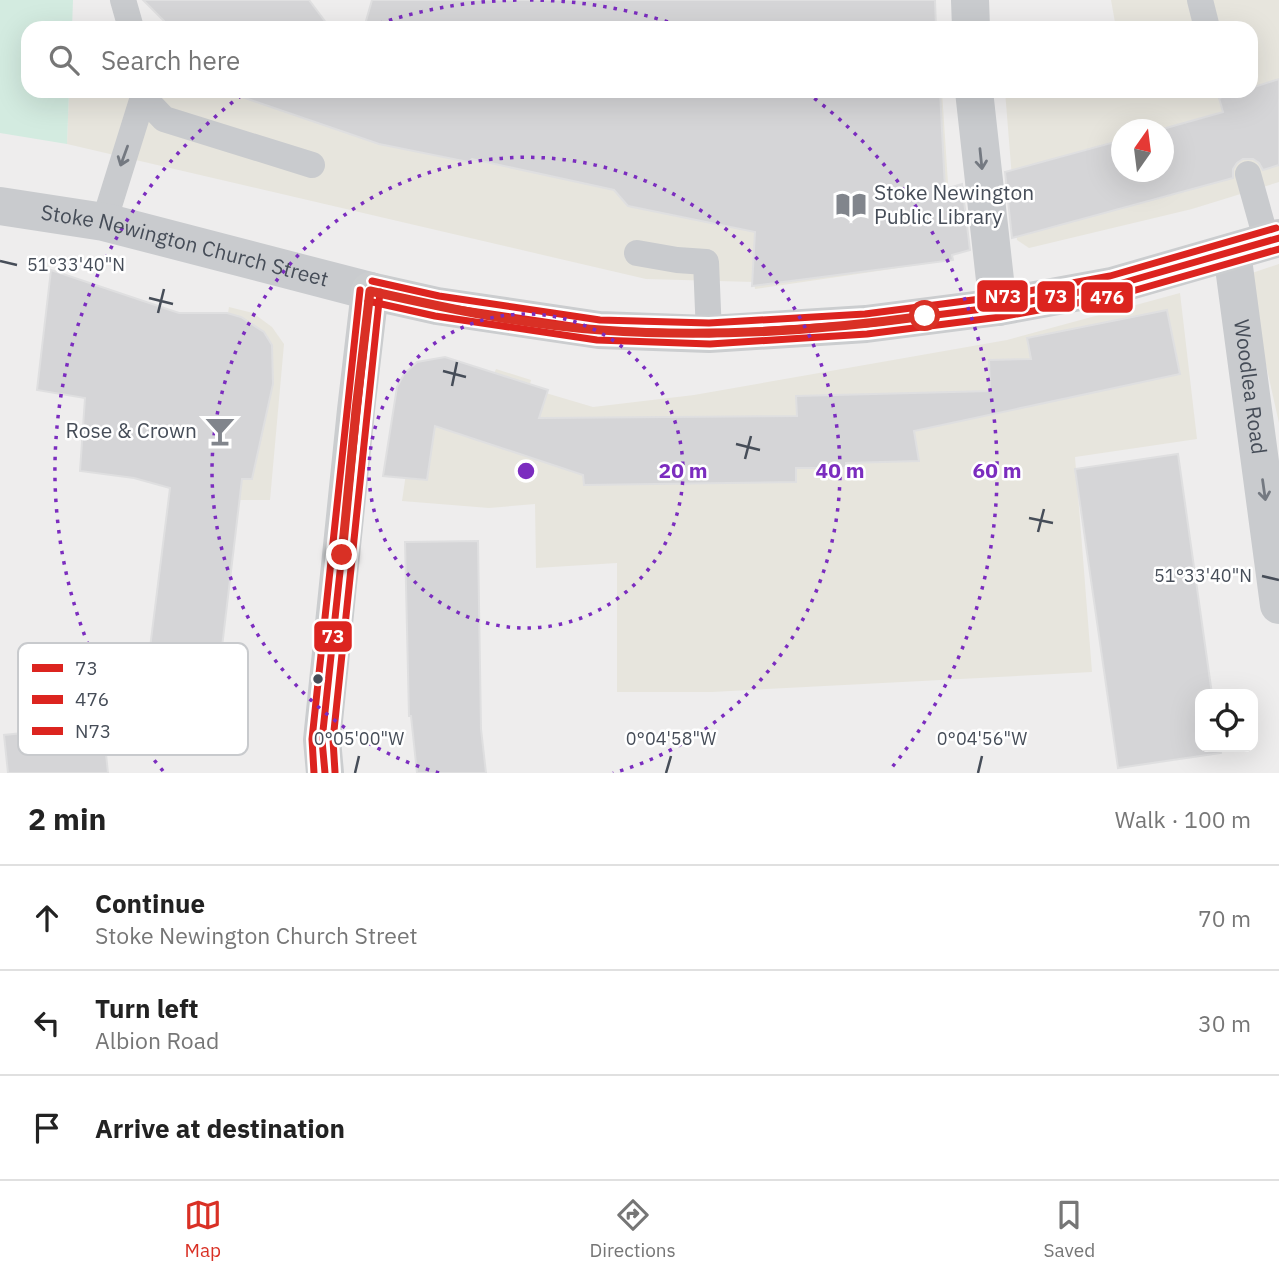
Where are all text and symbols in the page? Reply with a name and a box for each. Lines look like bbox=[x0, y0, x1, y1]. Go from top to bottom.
search box bbox=[21, 21, 1258, 98]
icon: search bbox=[45, 41, 83, 79]
text: Search here bbox=[101, 43, 240, 77]
north arrow bbox=[1111, 119, 1174, 182]
one-way arrow bbox=[117, 145, 129, 167]
one-way arrow bbox=[975, 147, 988, 170]
place label: Stoke Newington Public Library bbox=[874, 178, 1034, 230]
library icon: Stoke Newington Public Library bbox=[834, 188, 868, 222]
street label: Stoke Newington Church Street bbox=[39, 197, 332, 293]
text: 51°33'40"N bbox=[27, 253, 125, 276]
line badge: N73 bbox=[976, 279, 1029, 313]
line badge: 73 bbox=[1036, 280, 1076, 313]
line badge: 476 bbox=[1080, 281, 1134, 314]
text: N73 bbox=[985, 284, 1021, 308]
text: 73 bbox=[1045, 284, 1067, 308]
text: 476 bbox=[1090, 285, 1124, 309]
route start bbox=[909, 300, 940, 331]
street label: Woodlea Road bbox=[1228, 317, 1274, 456]
bar icon: Rose & Crown bbox=[203, 414, 237, 448]
place label: Rose & Crown bbox=[66, 416, 197, 444]
text: 20 m bbox=[659, 456, 707, 484]
text: 40 m bbox=[816, 456, 864, 484]
text: 60 m bbox=[973, 456, 1021, 484]
centre of rings bbox=[514, 459, 538, 483]
one-way arrow bbox=[1258, 478, 1271, 501]
route end bbox=[326, 539, 357, 570]
text: 51°33'40"N bbox=[1154, 564, 1252, 587]
line badge: 73 bbox=[313, 620, 353, 653]
text: 73 bbox=[322, 624, 344, 648]
legend bbox=[18, 643, 248, 755]
text: 73 bbox=[75, 656, 98, 680]
unlabelled marker bbox=[311, 672, 325, 686]
text: 476 bbox=[75, 687, 109, 711]
map controls bbox=[1195, 689, 1258, 752]
button: locate bbox=[1195, 689, 1258, 752]
text: N73 bbox=[75, 719, 111, 743]
text: 0°05'00"W bbox=[314, 727, 404, 750]
text: 0°04'58"W bbox=[626, 727, 716, 750]
text: 0°04'56"W bbox=[937, 727, 1027, 750]
text: 2 min bbox=[28, 799, 106, 838]
text: Walk · 100 m bbox=[1115, 804, 1251, 834]
text: Continue bbox=[95, 886, 205, 920]
icon: ahead bbox=[28, 899, 66, 937]
text: 70 m bbox=[1198, 903, 1251, 933]
text: Stoke Newington Church Street bbox=[95, 920, 418, 950]
text: Turn left bbox=[95, 991, 198, 1025]
icon: left bbox=[28, 1004, 66, 1042]
text: 30 m bbox=[1198, 1008, 1251, 1038]
text: Albion Road bbox=[95, 1025, 219, 1055]
icon: arrive bbox=[28, 1109, 66, 1147]
text: Arrive at destination bbox=[95, 1111, 345, 1145]
tab: Map bbox=[184, 1196, 222, 1262]
tab: Directions bbox=[589, 1196, 676, 1262]
tab: Saved bbox=[1044, 1196, 1095, 1262]

